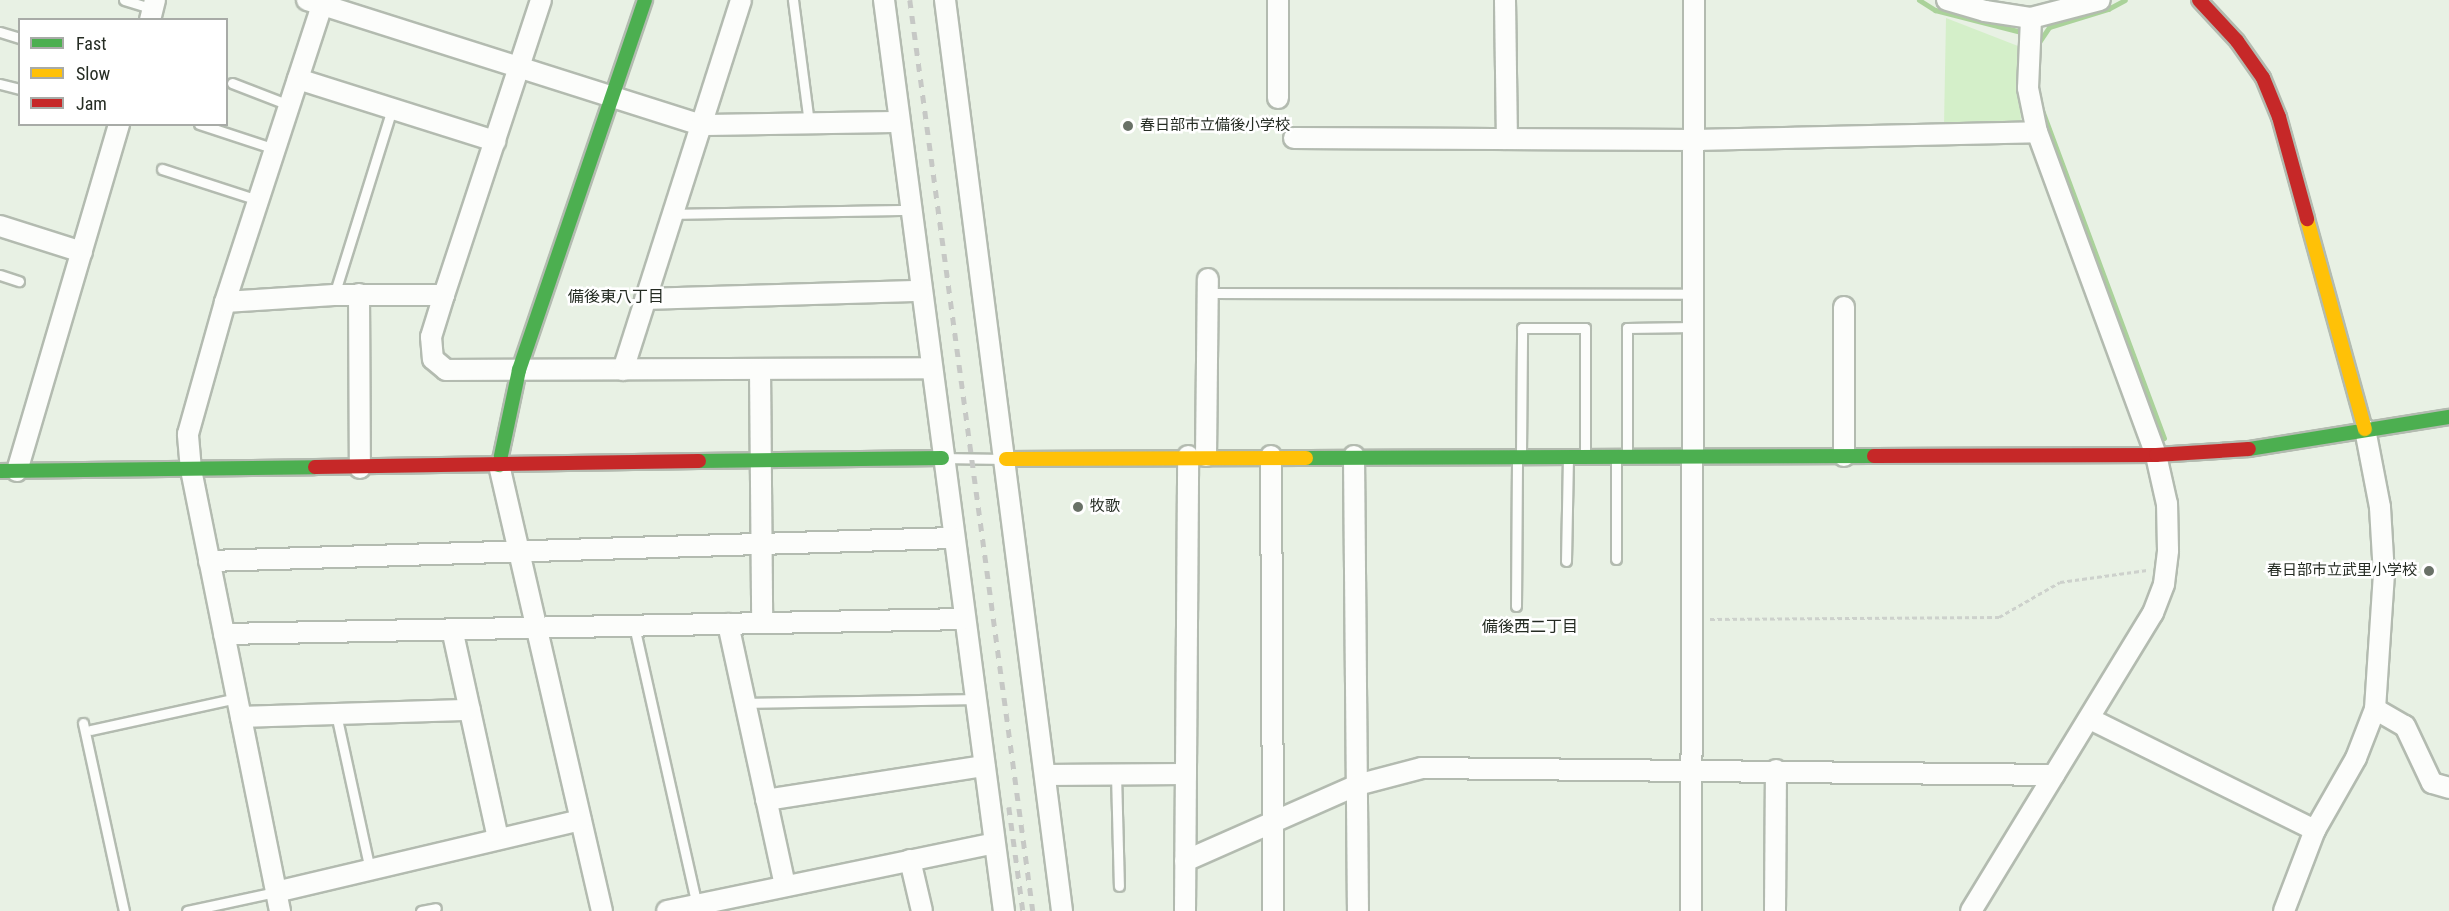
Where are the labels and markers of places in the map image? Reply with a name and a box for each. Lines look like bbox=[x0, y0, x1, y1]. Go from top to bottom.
place label: 春日部市立備後小学校 bbox=[1140, 117, 1290, 135]
marker: 春日部市立備後小学校 bbox=[1121, 119, 1135, 133]
place label: 牧歌 bbox=[1090, 498, 1120, 516]
marker: 牧歌 bbox=[1071, 500, 1085, 514]
place label: 春日部市立武里小学校 bbox=[2267, 562, 2417, 580]
marker: 春日部市立武里小学校 bbox=[2422, 564, 2436, 578]

